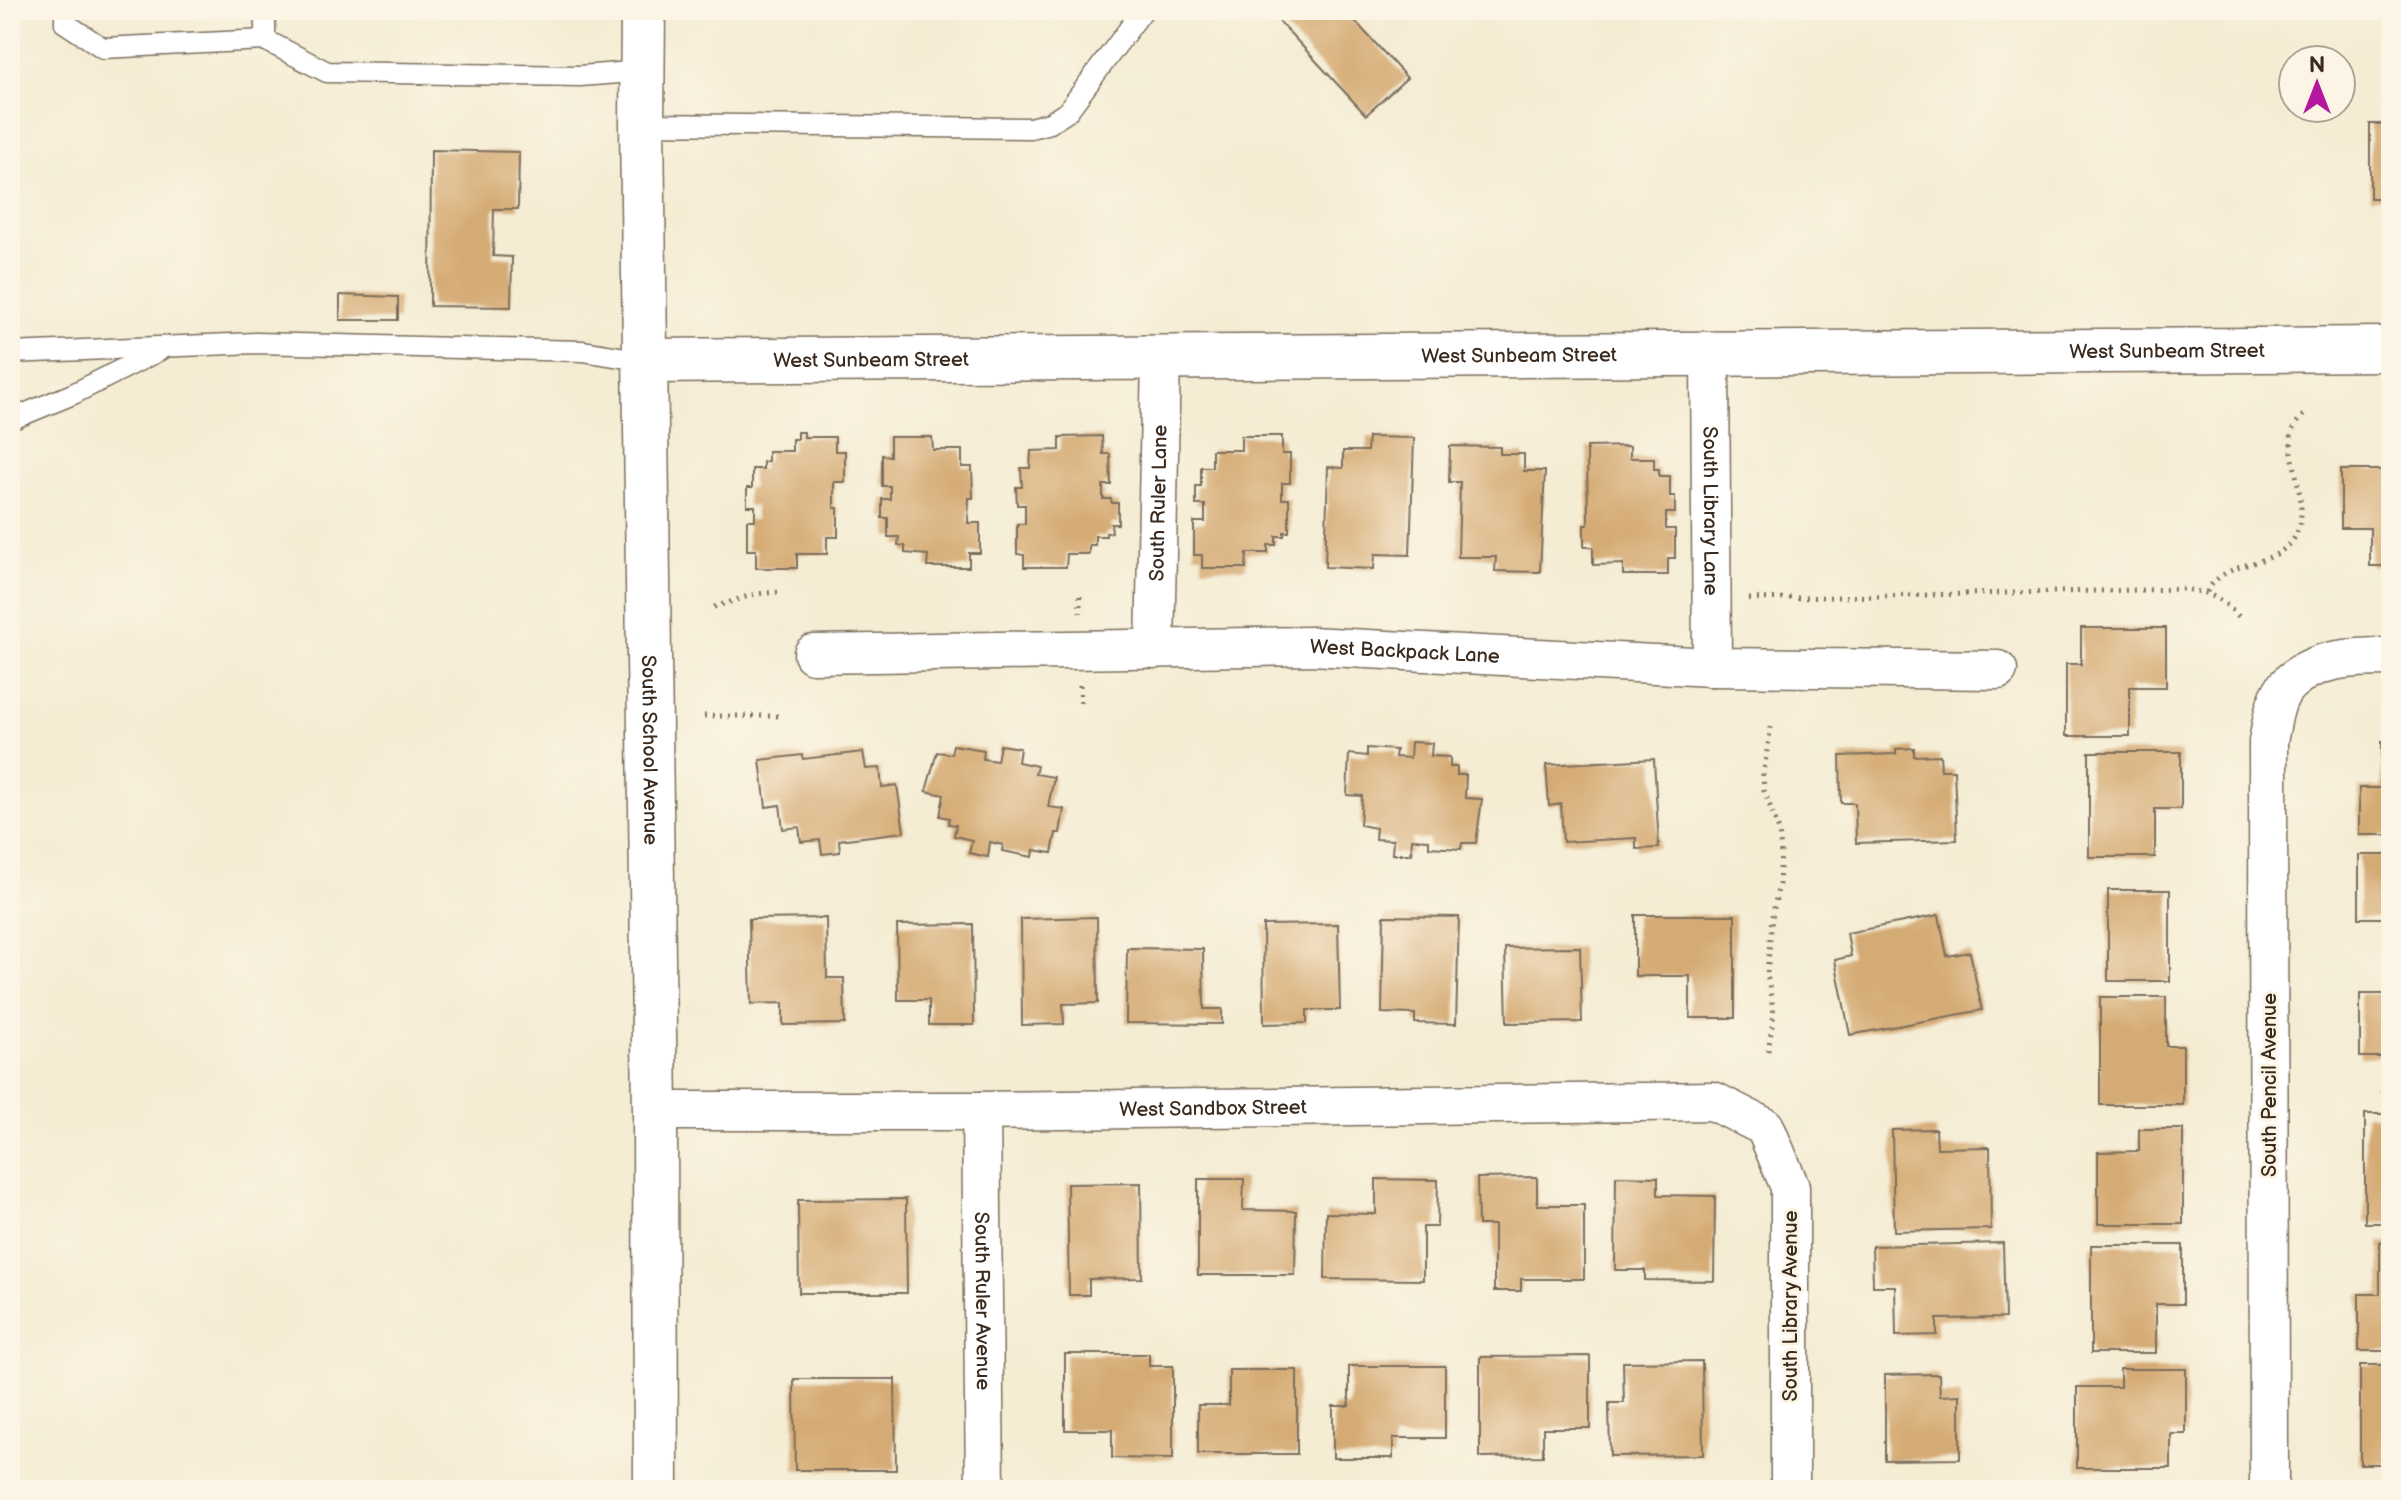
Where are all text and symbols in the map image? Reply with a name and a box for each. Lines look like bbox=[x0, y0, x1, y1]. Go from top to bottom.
north arrow bbox=[2277, 44, 2357, 124]
text: N bbox=[2309, 52, 2325, 79]
street label: West Sunbeam Street bbox=[2069, 339, 2265, 364]
street label: West Sunbeam Street bbox=[1421, 343, 1617, 369]
street label: West Sunbeam Street bbox=[773, 348, 969, 373]
street label: South Ruler Lane bbox=[1145, 424, 1173, 582]
street label: South Library Lane bbox=[1697, 426, 1723, 596]
street label: West Backpack Lane bbox=[1309, 635, 1500, 669]
street label: South School Avenue bbox=[636, 655, 662, 845]
street label: South Pencil Avenue bbox=[2258, 993, 2282, 1177]
street label: West Sandbox Street bbox=[1119, 1096, 1307, 1122]
street label: South Library Avenue bbox=[1779, 1210, 1803, 1402]
street label: South Ruler Avenue bbox=[969, 1212, 995, 1390]

